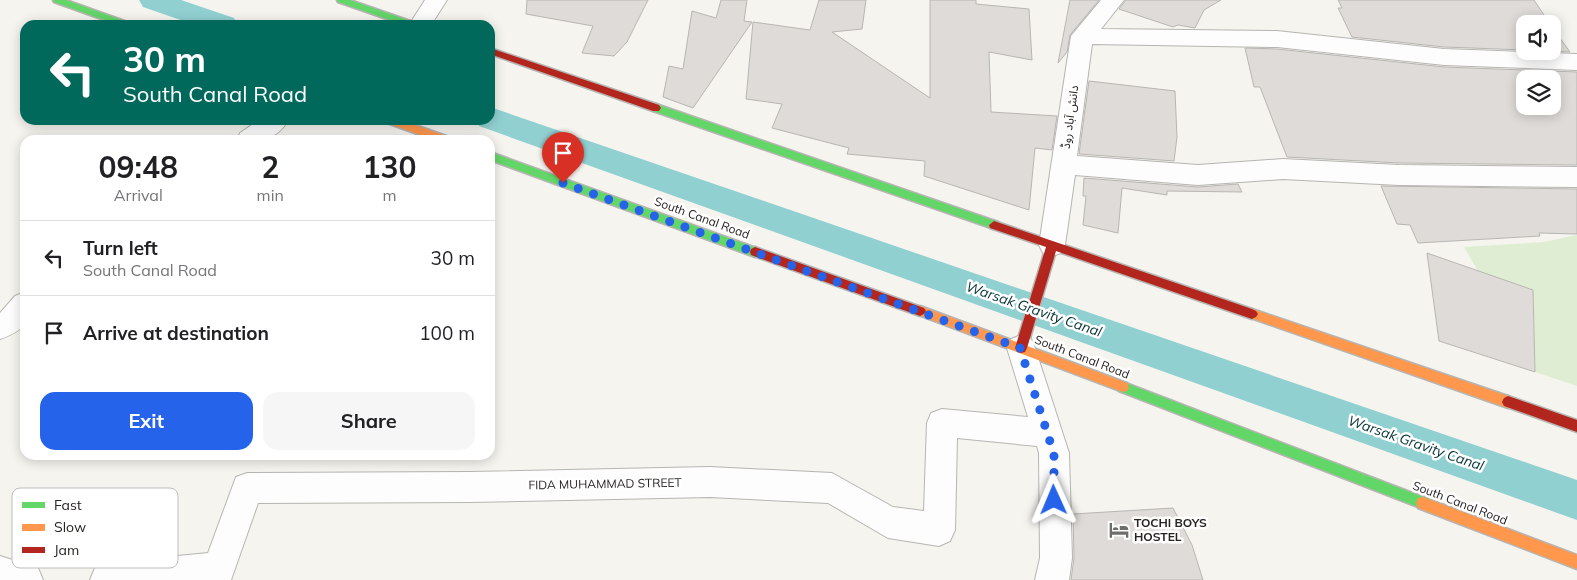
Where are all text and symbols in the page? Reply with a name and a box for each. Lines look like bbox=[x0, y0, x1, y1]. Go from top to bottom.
map controls bbox=[1516, 15, 1561, 115]
button: sound bbox=[1516, 15, 1561, 60]
text: 30 m bbox=[123, 37, 206, 81]
icon: left bbox=[40, 40, 105, 105]
button: layers bbox=[1516, 70, 1561, 115]
text: South Canal Road bbox=[123, 80, 307, 108]
street label: دانش آباد روڈ bbox=[1058, 84, 1081, 150]
pin bbox=[542, 132, 584, 183]
icon: arrive bbox=[549, 139, 577, 167]
text: 09:48 bbox=[99, 148, 178, 186]
text: 2 bbox=[261, 148, 279, 186]
text: 130 bbox=[362, 148, 416, 186]
text: Arrival bbox=[114, 185, 163, 205]
text: min bbox=[257, 185, 284, 205]
text: m bbox=[382, 185, 396, 205]
street label: South Canal Road bbox=[652, 193, 752, 242]
text: Turn left bbox=[83, 236, 158, 260]
icon: left bbox=[40, 244, 68, 272]
text: 30 m bbox=[431, 246, 475, 270]
text: South Canal Road bbox=[83, 260, 217, 280]
water label: Warsak Gravity Canal bbox=[964, 277, 1105, 341]
icon: arrive bbox=[40, 319, 68, 347]
text: Arrive at destination bbox=[83, 321, 269, 345]
text: 100 m bbox=[419, 321, 475, 345]
street label: South Canal Road bbox=[1033, 332, 1132, 382]
button: Exit bbox=[40, 392, 253, 450]
button: Share bbox=[263, 392, 475, 450]
water label: Warsak Gravity Canal bbox=[1346, 411, 1487, 475]
position arrow bbox=[1027, 473, 1079, 525]
street label: FIDA MUHAMMAD STREET bbox=[528, 475, 682, 492]
street label: South Canal Road bbox=[1411, 478, 1510, 528]
legend bbox=[12, 488, 178, 568]
text: Fast bbox=[54, 496, 82, 514]
place label: TOCHI BOYS HOSTEL bbox=[1134, 515, 1207, 544]
text: Slow bbox=[54, 518, 86, 536]
hotel icon: TOCHI BOYS HOSTEL bbox=[1108, 519, 1130, 541]
text: Jam bbox=[54, 541, 79, 559]

